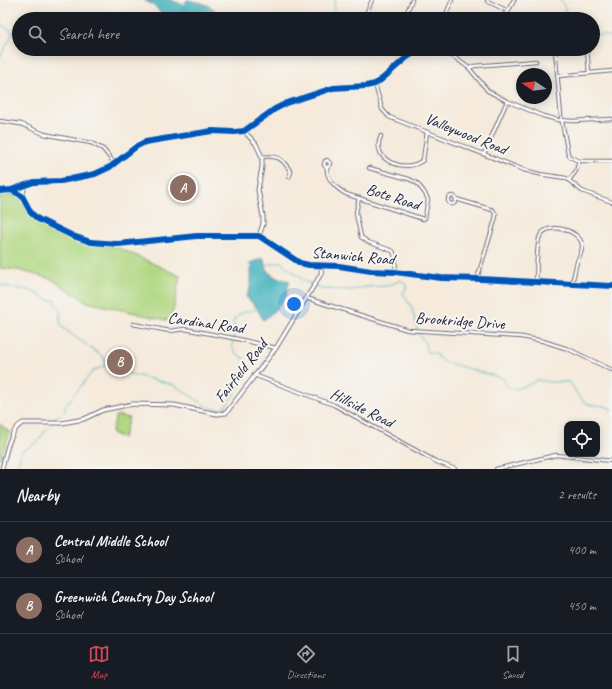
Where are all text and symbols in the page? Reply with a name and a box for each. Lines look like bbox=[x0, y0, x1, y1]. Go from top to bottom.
search box bbox=[12, 12, 600, 56]
icon: search bbox=[26, 23, 48, 45]
text: Search here bbox=[58, 25, 119, 44]
north arrow bbox=[516, 68, 552, 104]
street label: Valleywood Road bbox=[422, 108, 512, 161]
pin: A bbox=[170, 173, 196, 203]
street label: Bote Road bbox=[364, 179, 425, 216]
street label: Stanwich Road bbox=[311, 242, 398, 270]
your location bbox=[284, 294, 304, 314]
street label: Cardinal Road bbox=[167, 308, 248, 339]
street label: Brookridge Drive bbox=[415, 308, 507, 334]
street label: Fairfield Road bbox=[210, 333, 274, 407]
pin: B bbox=[107, 347, 133, 377]
street label: Hillside Road bbox=[327, 384, 399, 434]
map controls bbox=[564, 421, 600, 457]
button: locate bbox=[564, 421, 600, 457]
text: Nearby bbox=[16, 485, 59, 506]
text: 2 results bbox=[558, 487, 596, 503]
text: Central Middle School bbox=[54, 532, 166, 551]
text: A bbox=[26, 542, 32, 558]
text: 400 m bbox=[568, 542, 596, 558]
text: School bbox=[54, 551, 82, 567]
text: Greenwich Country Day School bbox=[54, 588, 212, 607]
text: B bbox=[26, 598, 32, 614]
text: 450 m bbox=[568, 598, 596, 614]
text: School bbox=[54, 607, 82, 623]
tab: Map bbox=[88, 643, 110, 681]
tab: Directions bbox=[287, 643, 325, 681]
tab: Saved bbox=[502, 643, 524, 681]

